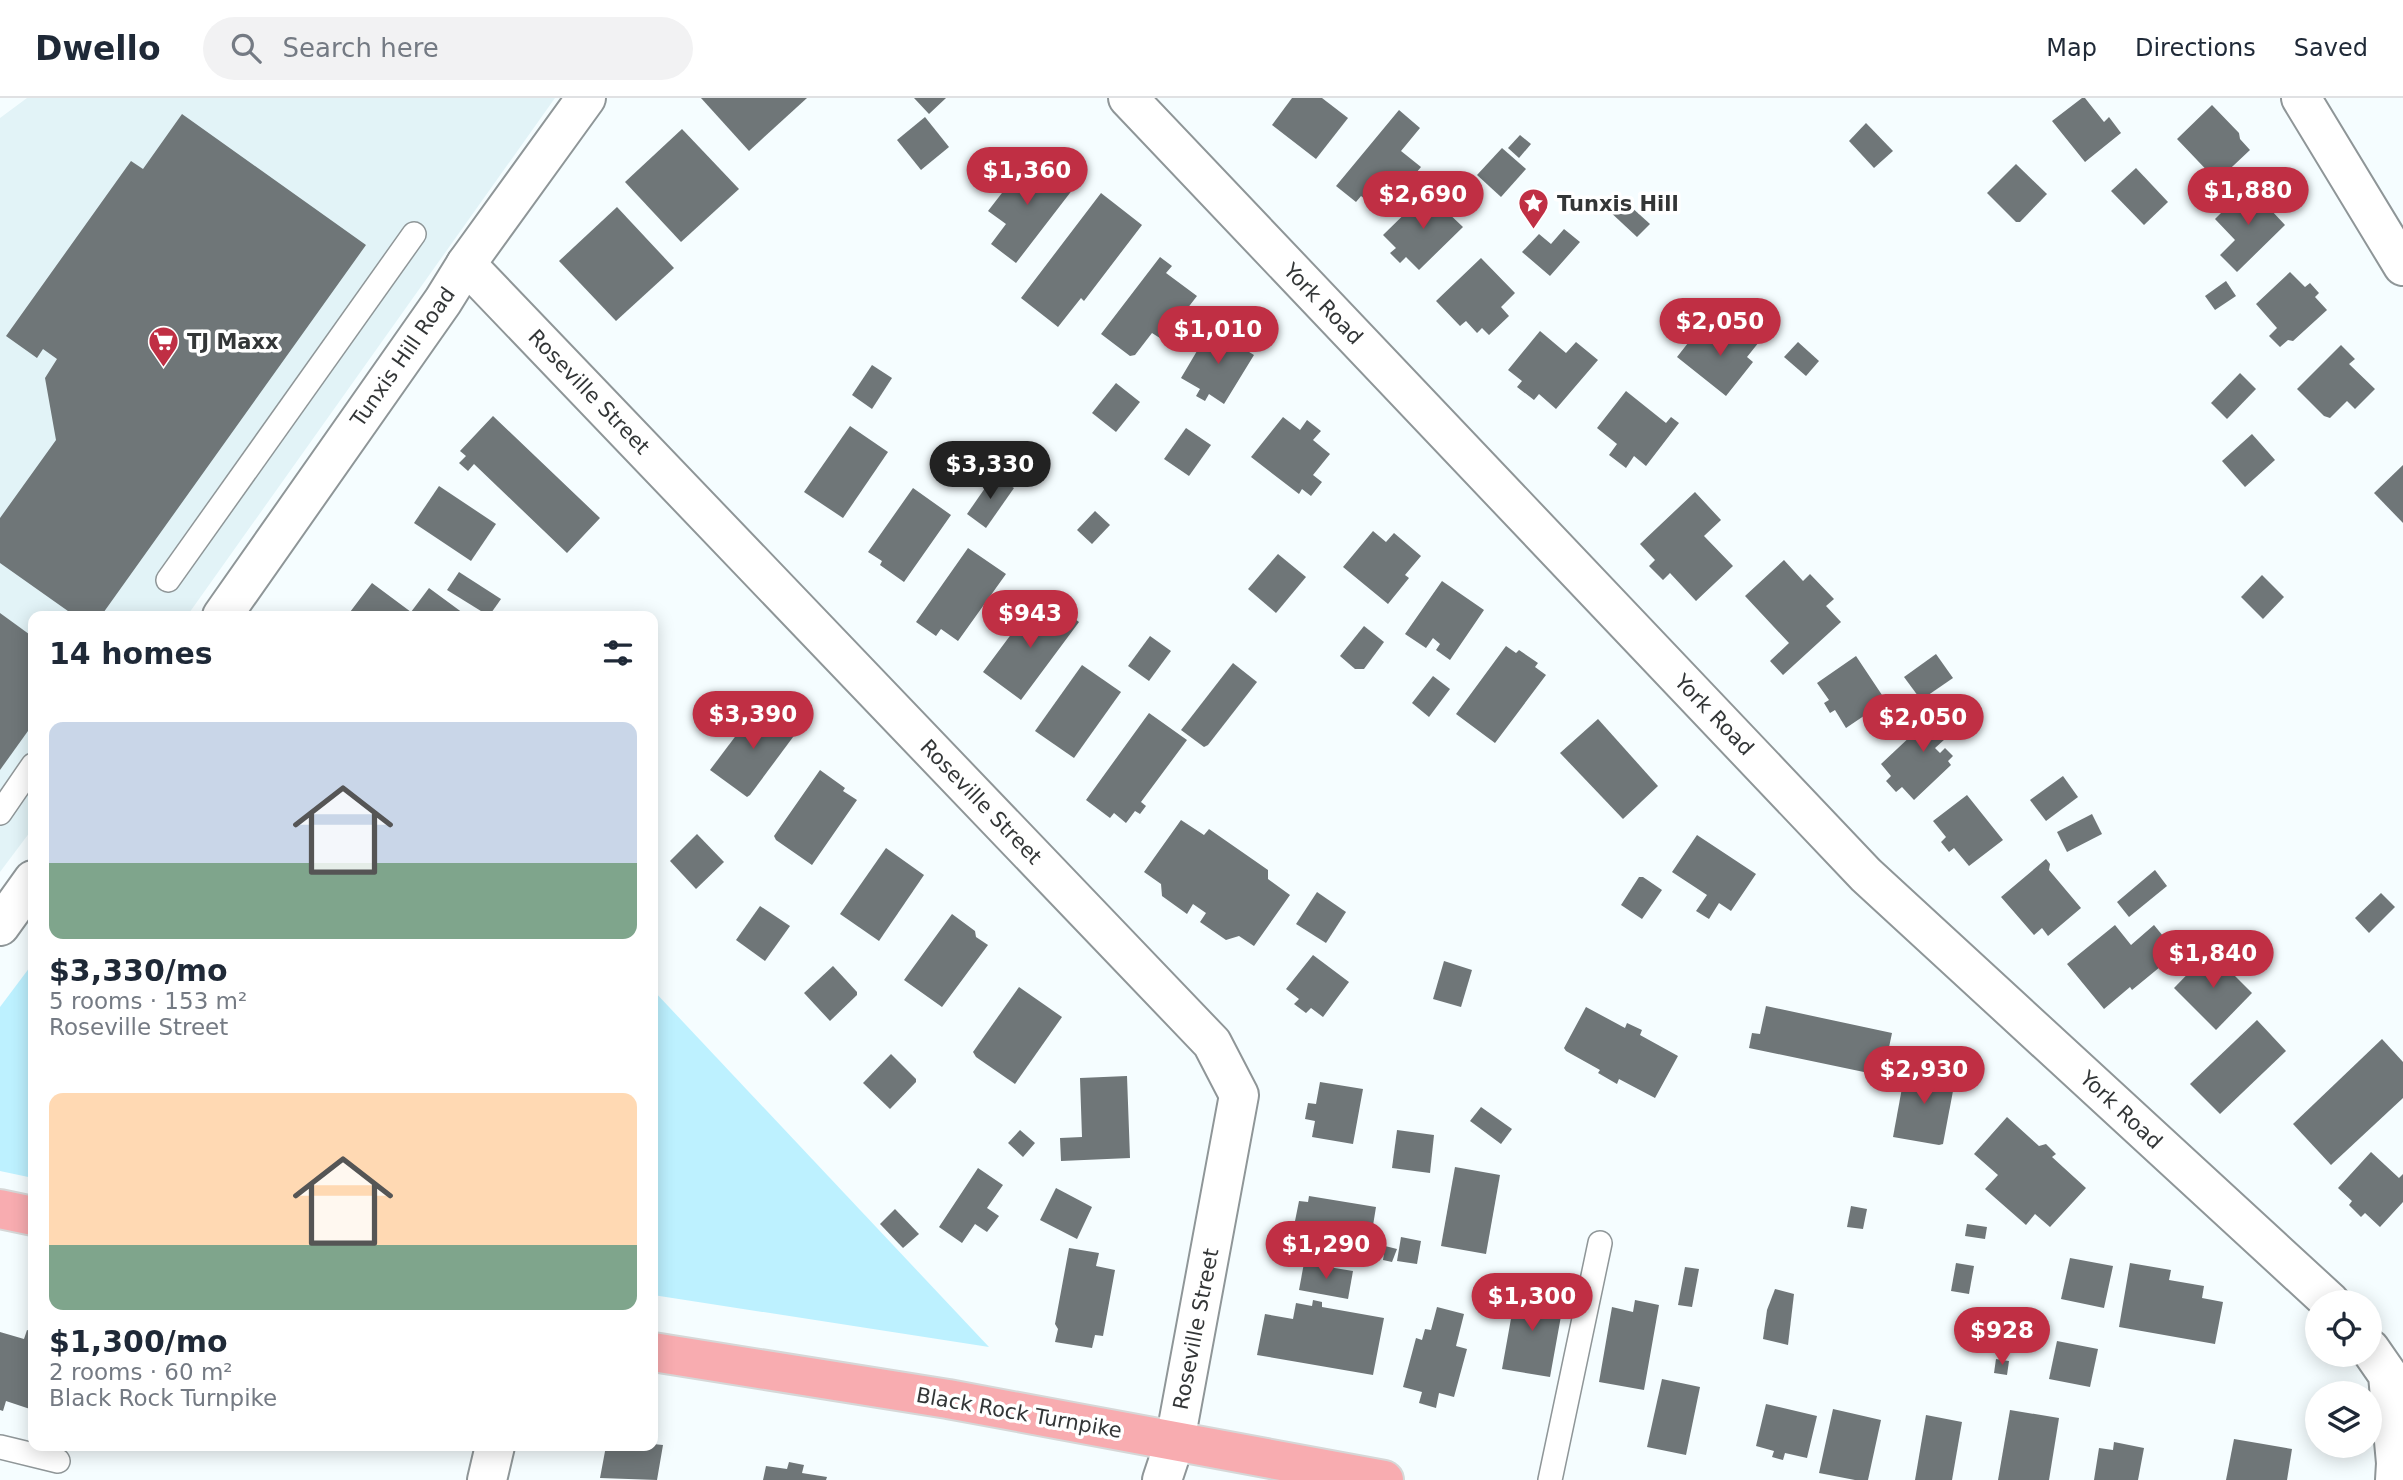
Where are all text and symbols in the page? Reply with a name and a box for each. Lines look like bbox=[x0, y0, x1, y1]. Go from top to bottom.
search box bbox=[203, 17, 693, 80]
text: Dwello bbox=[35, 29, 161, 68]
icon: search bbox=[227, 29, 265, 67]
text: Search here bbox=[283, 33, 439, 63]
text: Map bbox=[2046, 34, 2097, 62]
text: Directions bbox=[2135, 34, 2256, 62]
text: Saved bbox=[2294, 34, 2368, 62]
pin: $1,360 bbox=[970, 148, 1084, 207]
text: $1,360 bbox=[983, 157, 1071, 183]
pin: $1,880 bbox=[2191, 167, 2305, 227]
pin: $2,690 bbox=[1366, 172, 1480, 231]
text: $1,880 bbox=[2204, 177, 2292, 203]
text: $2,690 bbox=[1379, 181, 1467, 207]
place icon: Tunxis Hill bbox=[1517, 187, 1551, 231]
place label: Tunxis Hill bbox=[1557, 192, 1679, 216]
street label: York Road bbox=[1278, 258, 1367, 349]
street label: Tunxis Hill Road bbox=[345, 283, 460, 432]
pin: $2,050 bbox=[1663, 299, 1777, 358]
pin: $1,010 bbox=[1161, 306, 1275, 366]
text: $2,050 bbox=[1676, 308, 1764, 334]
text: $1,010 bbox=[1174, 316, 1262, 342]
supermarket icon: TJ Maxx bbox=[147, 325, 181, 369]
street label: Roseville Street bbox=[524, 325, 654, 459]
place label: TJ Maxx bbox=[187, 330, 279, 354]
pin: $3,330 bbox=[933, 442, 1047, 501]
text: $3,330 bbox=[946, 451, 1034, 477]
pin: $943 bbox=[989, 590, 1071, 650]
text: $943 bbox=[998, 600, 1062, 626]
icon: filters bbox=[599, 634, 637, 672]
text: 14 homes bbox=[49, 636, 213, 671]
street label: York Road bbox=[1669, 669, 1758, 760]
pin: $3,390 bbox=[696, 692, 810, 751]
pin: $2,050 bbox=[1866, 694, 1980, 754]
text: $3,390 bbox=[709, 701, 797, 727]
text: $2,050 bbox=[1879, 704, 1967, 730]
street label: Roseville Street bbox=[916, 735, 1046, 869]
icon: home bbox=[280, 767, 406, 893]
pin: $1,840 bbox=[2156, 930, 2270, 990]
text: $1,840 bbox=[2169, 940, 2257, 966]
text: $3,330/mo bbox=[49, 953, 228, 988]
text: 5 rooms · 153 m² bbox=[49, 988, 247, 1014]
text: Roseville Street bbox=[49, 1014, 228, 1040]
pin: $2,930 bbox=[1867, 1046, 1981, 1106]
text: $2,930 bbox=[1880, 1056, 1968, 1082]
street label: York Road bbox=[2074, 1065, 2167, 1154]
icon: home bbox=[280, 1138, 406, 1264]
pin: $1,290 bbox=[1269, 1222, 1383, 1281]
text: $1,290 bbox=[1282, 1231, 1370, 1257]
street label: Roseville Street bbox=[1169, 1246, 1223, 1412]
pin: $1,300 bbox=[1475, 1274, 1589, 1333]
text: $1,300 bbox=[1488, 1283, 1576, 1309]
map controls bbox=[2305, 1290, 2382, 1458]
button: locate bbox=[2305, 1290, 2382, 1367]
pin: $928 bbox=[1961, 1308, 2043, 1367]
text: $928 bbox=[1970, 1317, 2034, 1343]
text: $1,300/mo bbox=[49, 1324, 228, 1359]
text: 2 rooms · 60 m² bbox=[49, 1359, 233, 1385]
button: layers bbox=[2305, 1381, 2382, 1458]
street label: Black Rock Turnpike bbox=[914, 1383, 1124, 1443]
text: Black Rock Turnpike bbox=[49, 1385, 277, 1411]

